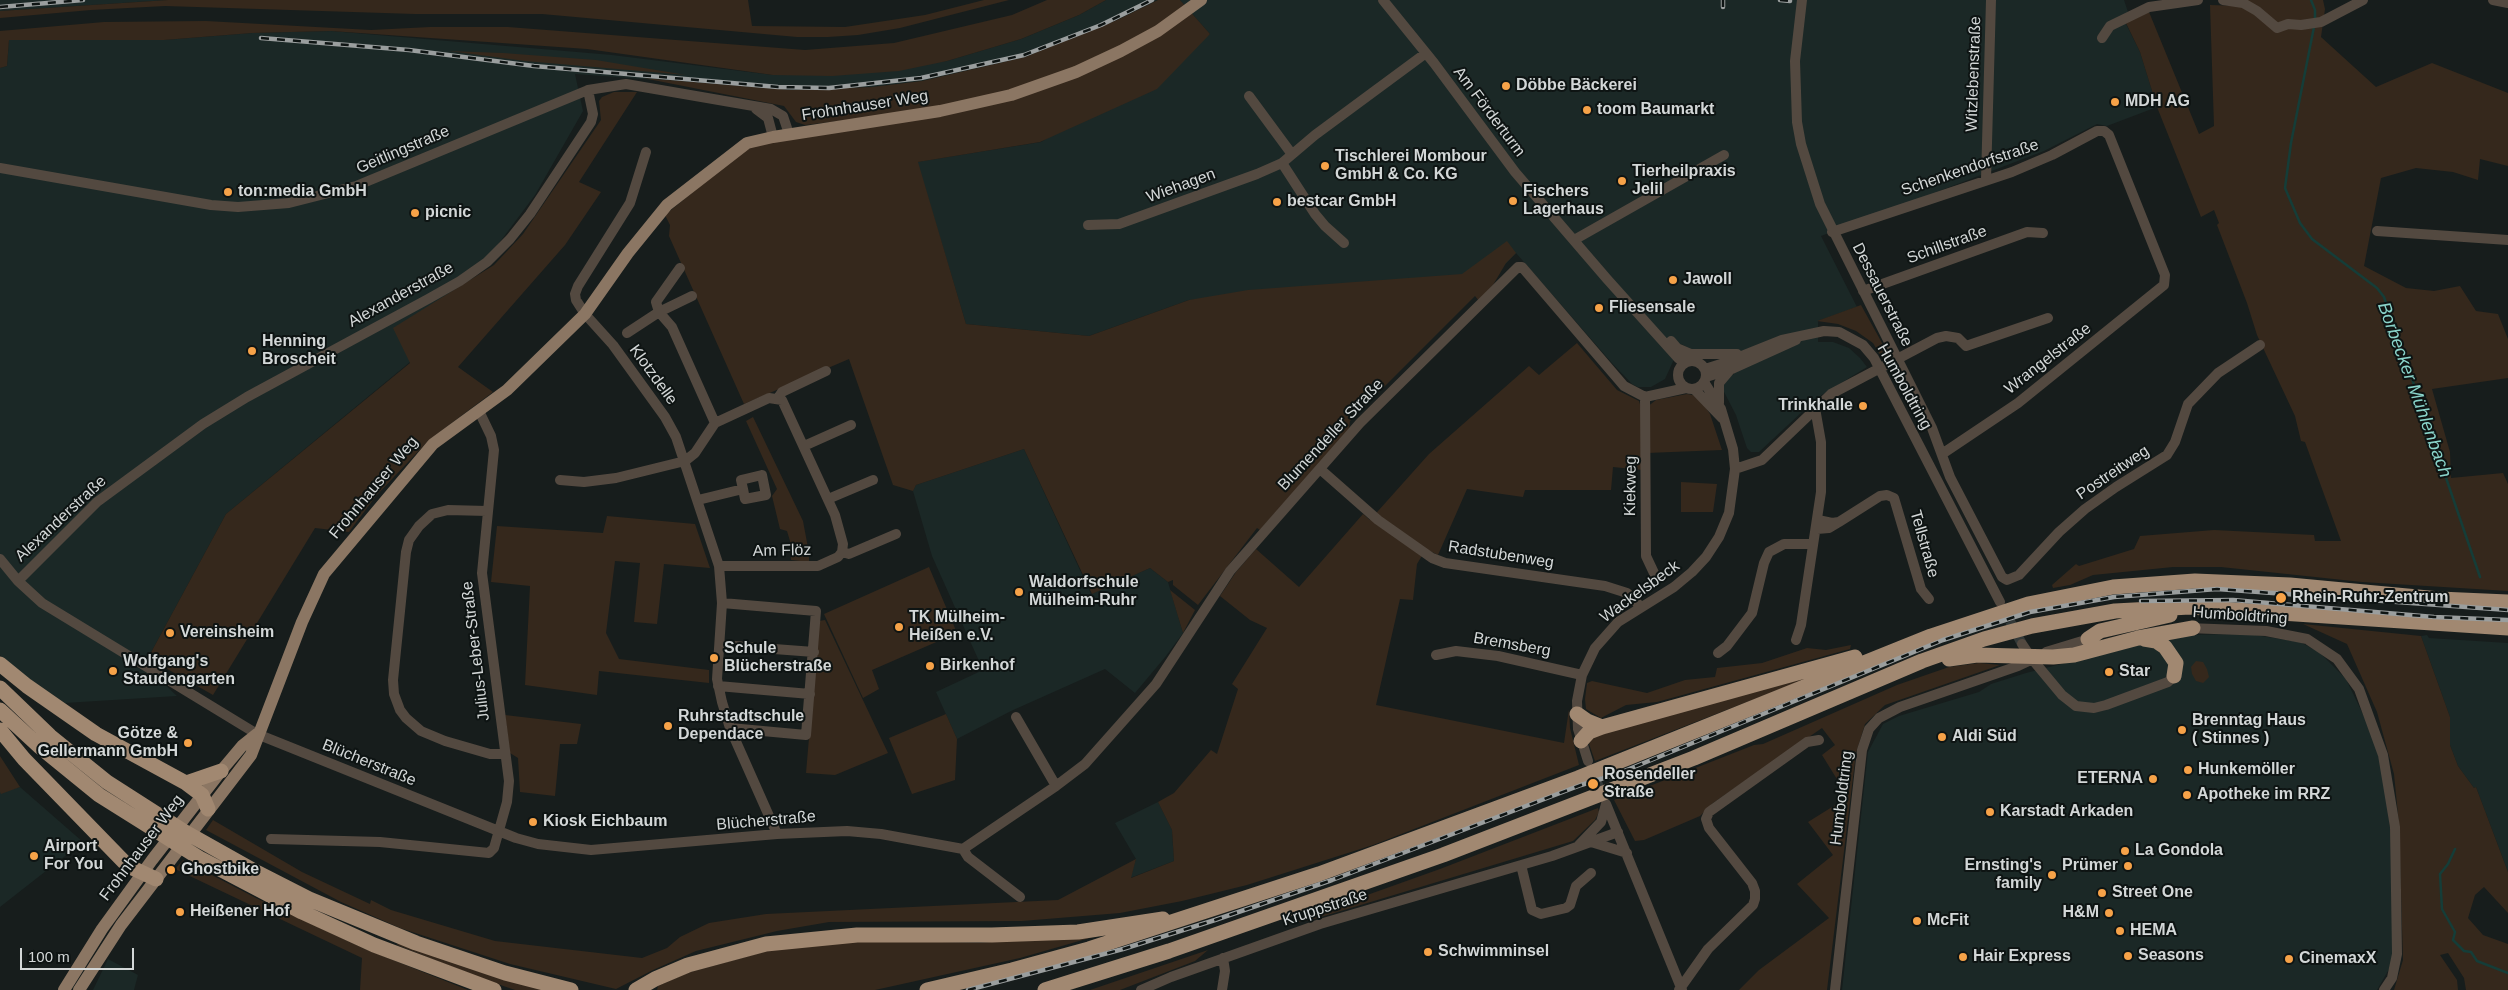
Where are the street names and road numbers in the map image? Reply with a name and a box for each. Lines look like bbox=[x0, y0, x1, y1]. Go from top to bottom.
street label: Witzlebenstraße bbox=[1962, 16, 1986, 132]
street label: Am Förderturm bbox=[1449, 63, 1529, 161]
street label: Frohnhauser Weg bbox=[800, 87, 930, 125]
street label: Geitlingstraße bbox=[353, 122, 453, 178]
street label: Schenkendorfstraße bbox=[1899, 135, 2041, 201]
street label: Wiehagen bbox=[1144, 165, 1218, 207]
street label: Schillstraße bbox=[1904, 222, 1990, 268]
street label: Dessauerstraße bbox=[1848, 240, 1916, 350]
street label: Alexanderstraße bbox=[345, 258, 457, 332]
street label: Wrangelstraße bbox=[2001, 319, 2095, 399]
street label: Klotzdelle bbox=[625, 341, 681, 409]
street label: Humboldtring bbox=[1873, 341, 1935, 433]
street label: Blumendeller Straße bbox=[1274, 375, 1388, 495]
street label: Frohnhauser Weg bbox=[326, 433, 422, 543]
street label: Postreitweg bbox=[2073, 442, 2153, 504]
street label: Kiekweg bbox=[1621, 456, 1641, 516]
street label: Alexanderstraße bbox=[12, 472, 110, 566]
street label: Tellstraße bbox=[1905, 508, 1943, 580]
street label: Radstubenweg bbox=[1447, 537, 1555, 573]
street label: Am Flöz bbox=[753, 541, 811, 561]
street label: Wackelsbeck bbox=[1596, 557, 1684, 627]
street label: Julius-Leber-Straße bbox=[458, 580, 494, 722]
street label: Humboldtring bbox=[2192, 603, 2288, 629]
street label: Bremsberg bbox=[1472, 629, 1552, 661]
street label: Blücherstraße bbox=[319, 735, 419, 791]
street label: Humboldtring bbox=[1827, 750, 1857, 846]
street label: Frohnhauser Weg bbox=[96, 791, 188, 905]
street label: Blücherstraße bbox=[716, 807, 816, 835]
street label: Kruppstraße bbox=[1280, 885, 1370, 931]

